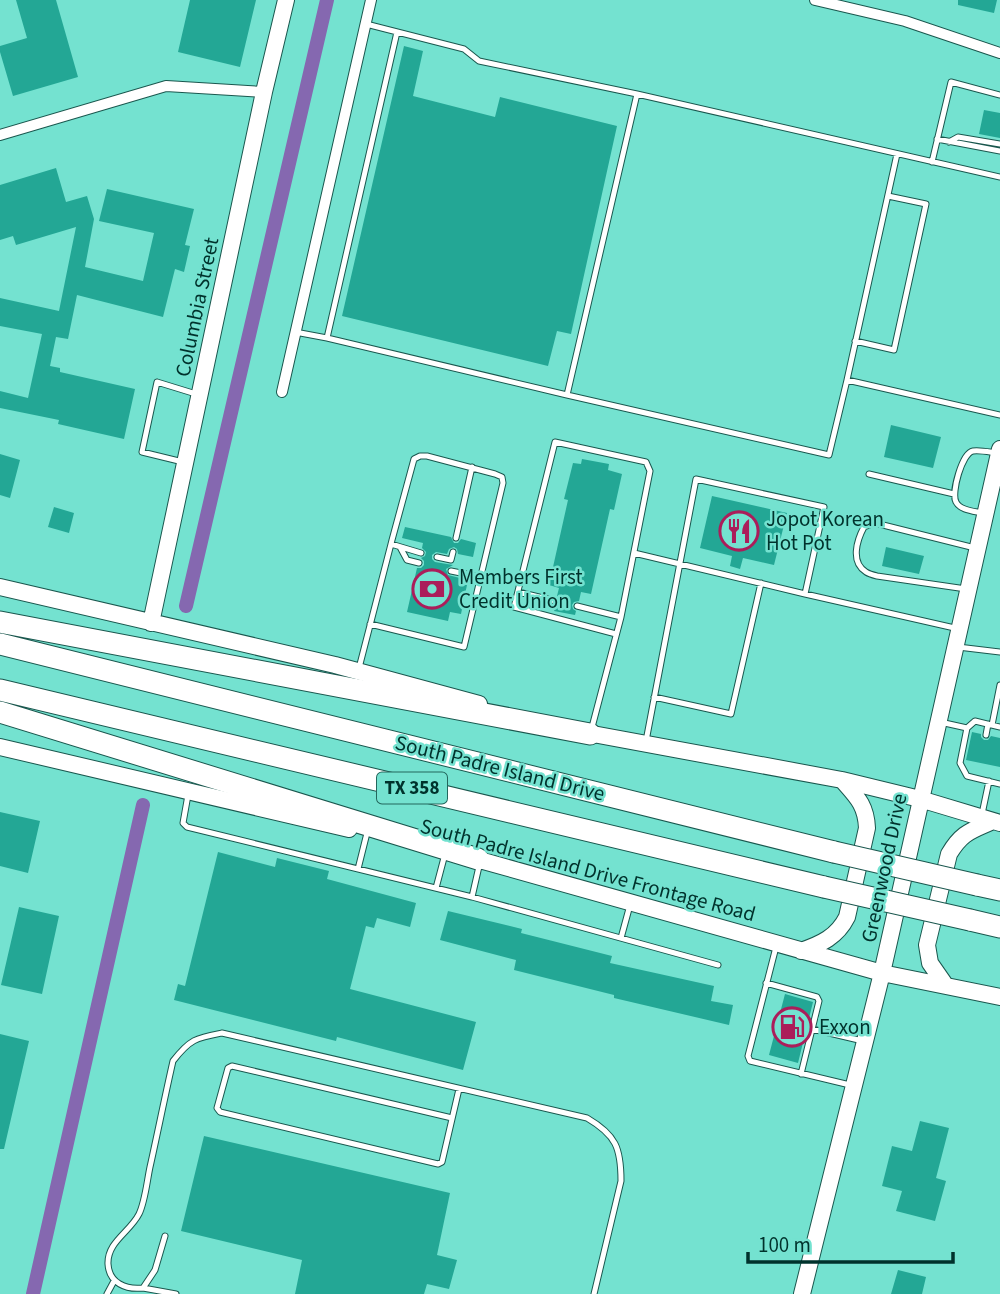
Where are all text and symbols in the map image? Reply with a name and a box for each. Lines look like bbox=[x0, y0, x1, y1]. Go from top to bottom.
street label: Columbia Street bbox=[168, 235, 226, 379]
place label: Jopot Korean Hot Pot bbox=[766, 504, 884, 558]
restaurant icon: Jopot Korean Hot Pot bbox=[718, 510, 760, 552]
place label: Members First Credit Union bbox=[459, 562, 583, 616]
bank icon: Members First Credit Union bbox=[411, 568, 453, 610]
street label: South Padre Island Drive bbox=[392, 727, 608, 809]
road number: TX 358 bbox=[377, 772, 447, 804]
street label: Greenwood Drive bbox=[854, 791, 914, 945]
street label: South Padre Island Drive Frontage Road bbox=[417, 811, 759, 929]
fuel station icon: Exxon bbox=[771, 1006, 813, 1048]
place label: Exxon bbox=[819, 1012, 871, 1042]
scale bar bbox=[748, 1220, 953, 1264]
text: 100 m bbox=[758, 1230, 811, 1260]

